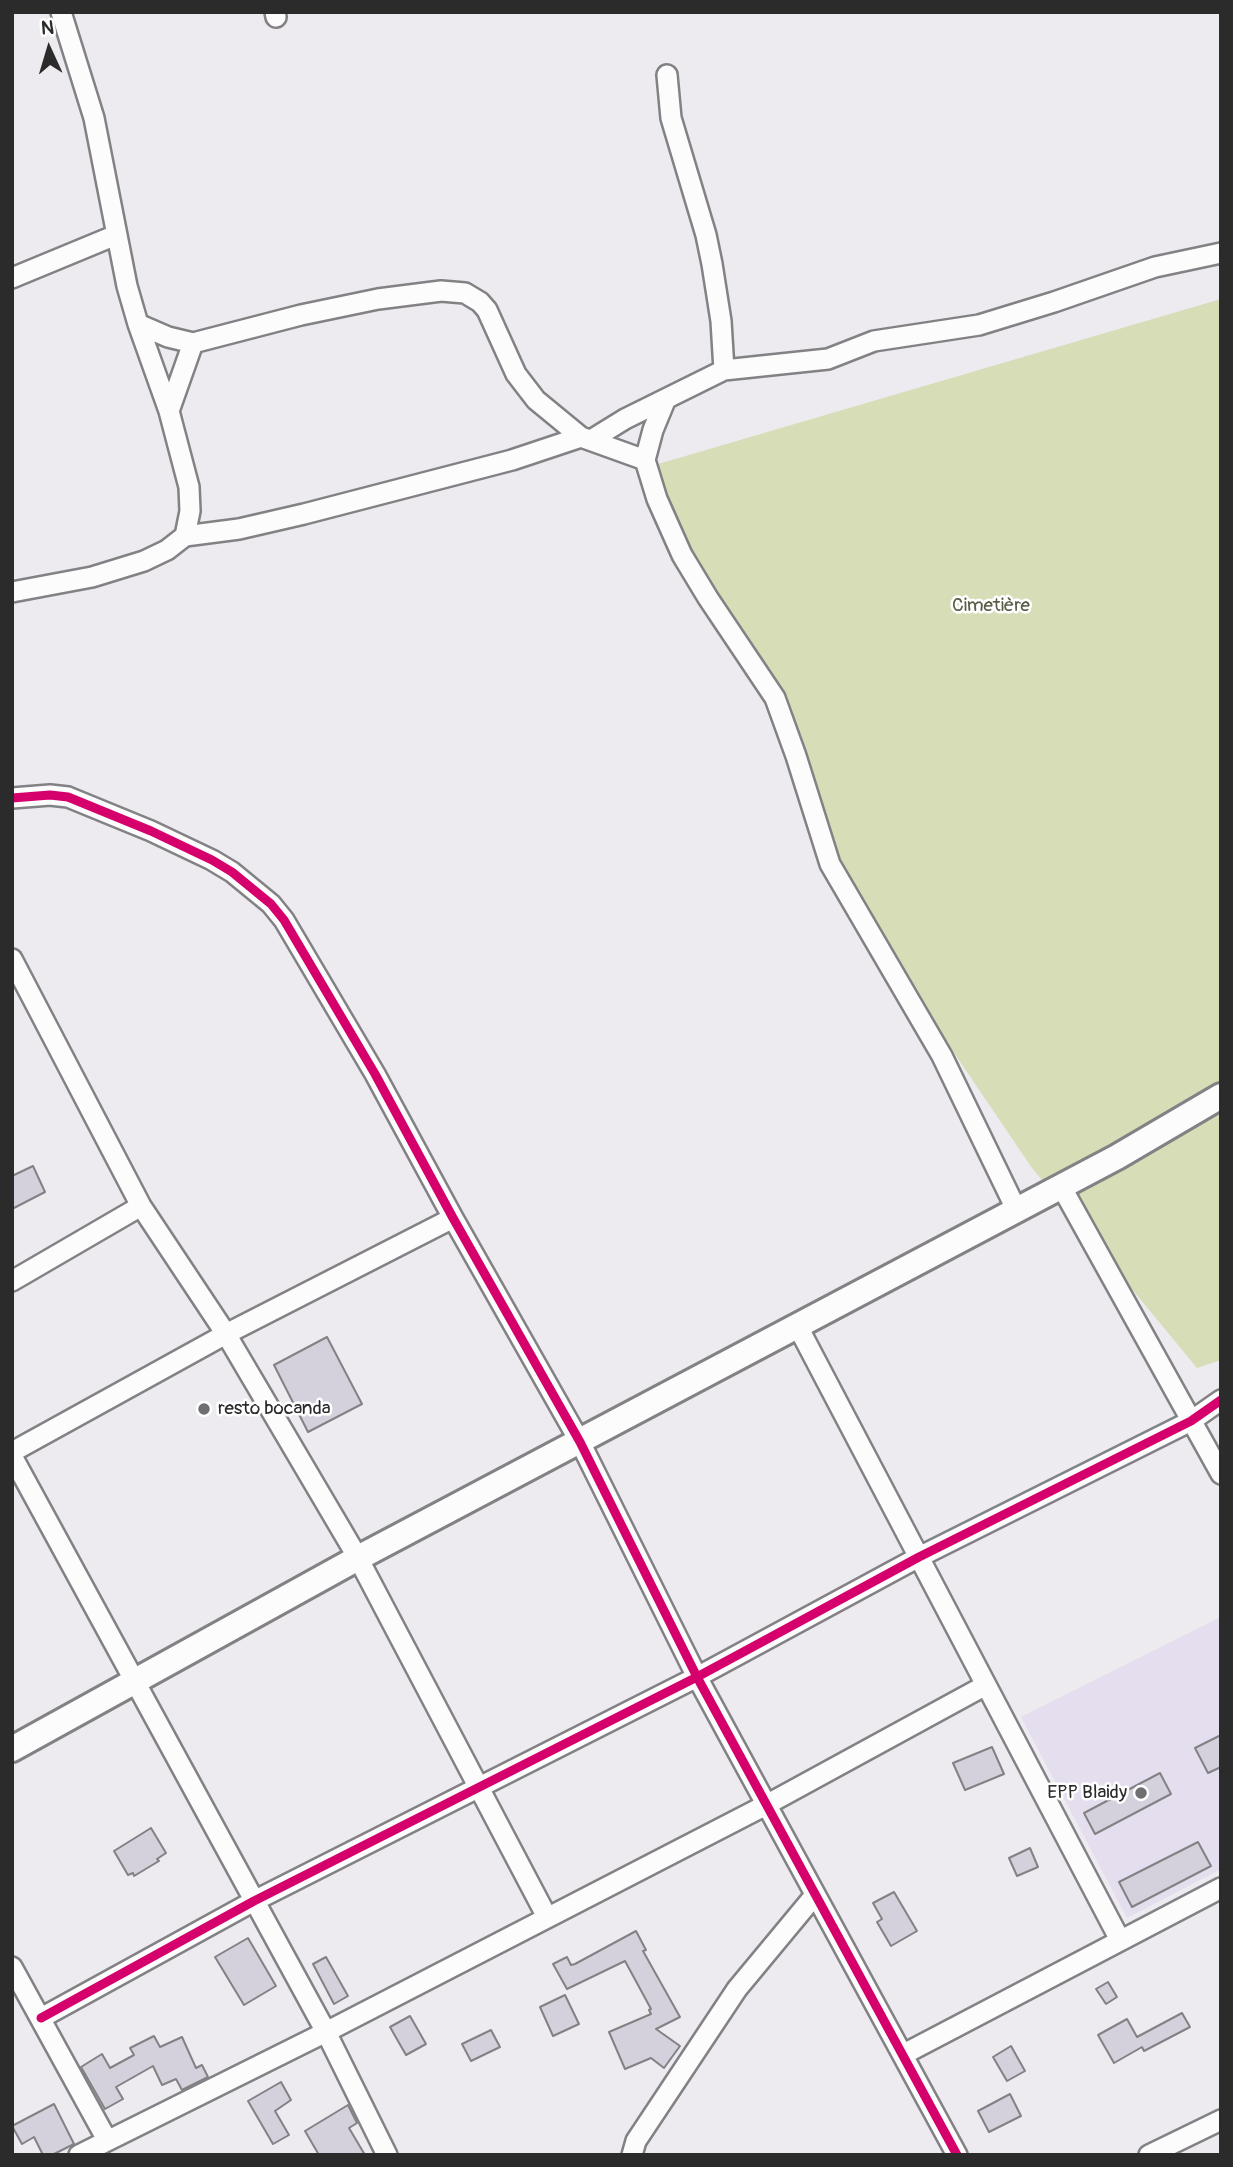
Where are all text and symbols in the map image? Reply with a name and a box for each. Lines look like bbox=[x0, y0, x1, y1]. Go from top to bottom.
north arrow bbox=[14, 14, 84, 84]
text: N bbox=[40, 16, 55, 40]
park label: Cimetière bbox=[952, 595, 1030, 617]
place label: resto bocanda bbox=[218, 1398, 331, 1420]
marker: resto bocanda bbox=[196, 1401, 212, 1417]
place label: EPP Blaidy bbox=[1047, 1782, 1127, 1804]
marker: EPP Blaidy bbox=[1133, 1785, 1149, 1801]

